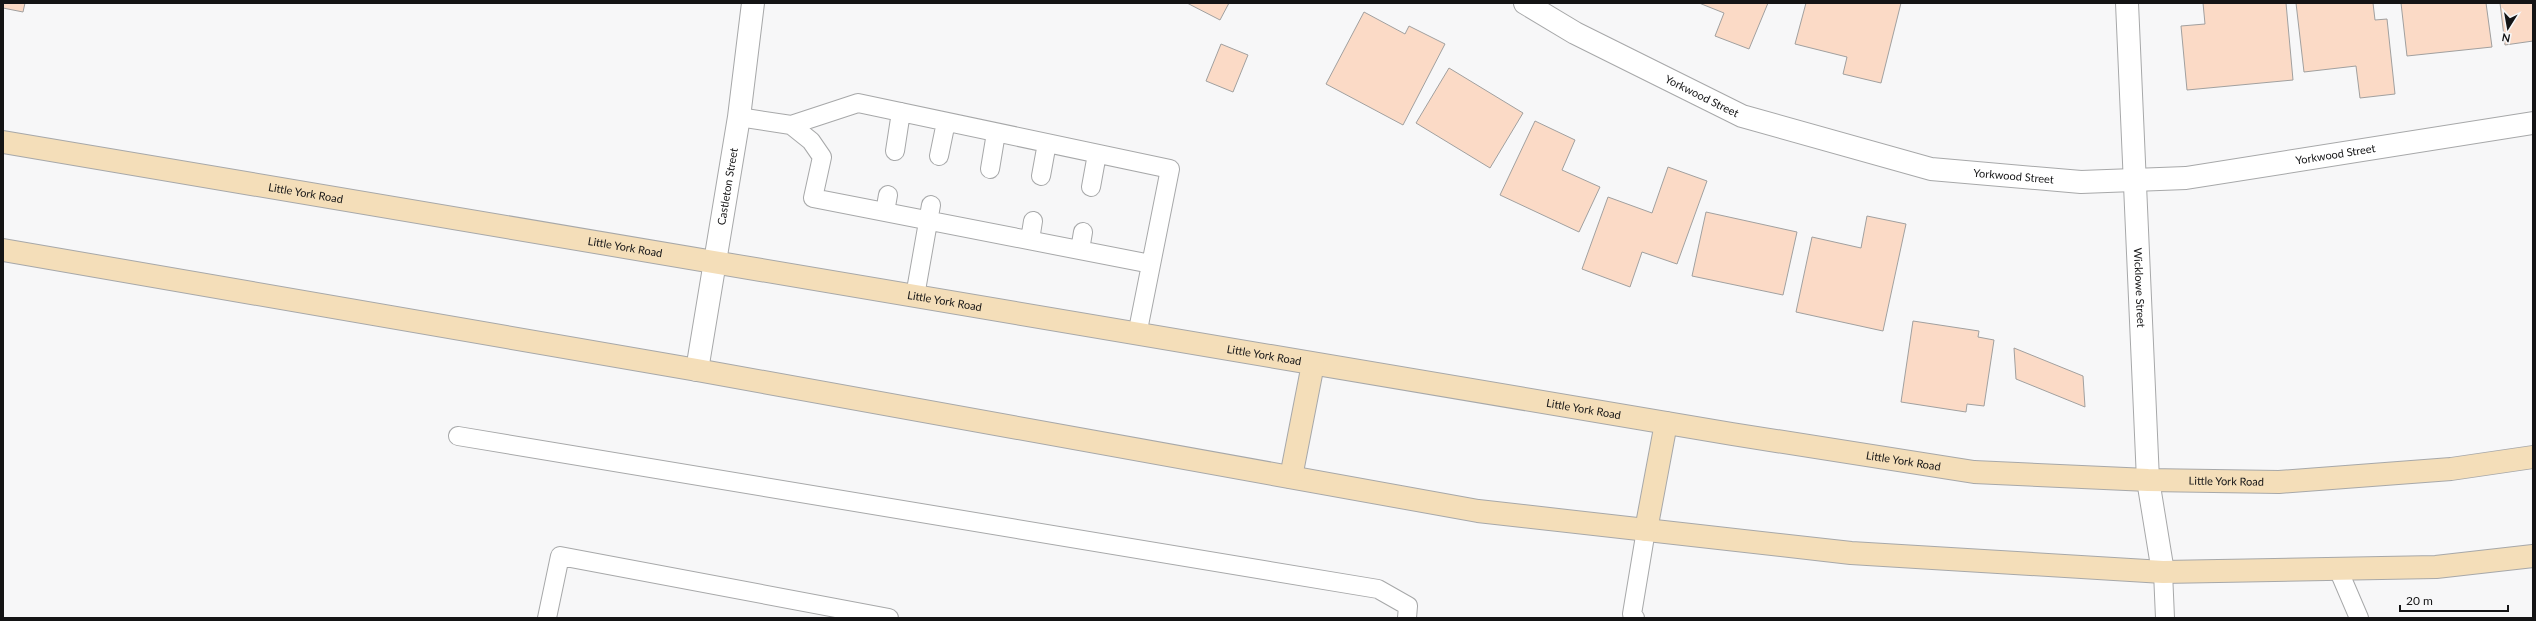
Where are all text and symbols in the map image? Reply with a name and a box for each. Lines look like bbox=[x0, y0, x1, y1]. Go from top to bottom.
north arrow bbox=[2488, 8, 2528, 48]
text: N bbox=[2501, 31, 2511, 45]
street label: Yorkwood Street bbox=[1663, 72, 1741, 119]
street label: Yorkwood Street bbox=[2294, 141, 2376, 167]
street label: Castleton Street bbox=[714, 147, 740, 226]
street label: Yorkwood Street bbox=[1973, 166, 2054, 186]
street label: Little York Road bbox=[268, 180, 344, 205]
street label: Little York Road bbox=[587, 234, 664, 259]
street label: Wicklowe Street bbox=[2132, 248, 2148, 328]
street label: Little York Road bbox=[906, 288, 983, 313]
street label: Little York Road bbox=[1226, 342, 1302, 367]
street label: Little York Road bbox=[1545, 396, 1622, 421]
street label: Little York Road bbox=[1865, 448, 1942, 473]
street label: Little York Road bbox=[2189, 474, 2264, 488]
scale bar bbox=[2400, 587, 2508, 613]
text: 20 m bbox=[2406, 593, 2433, 608]

